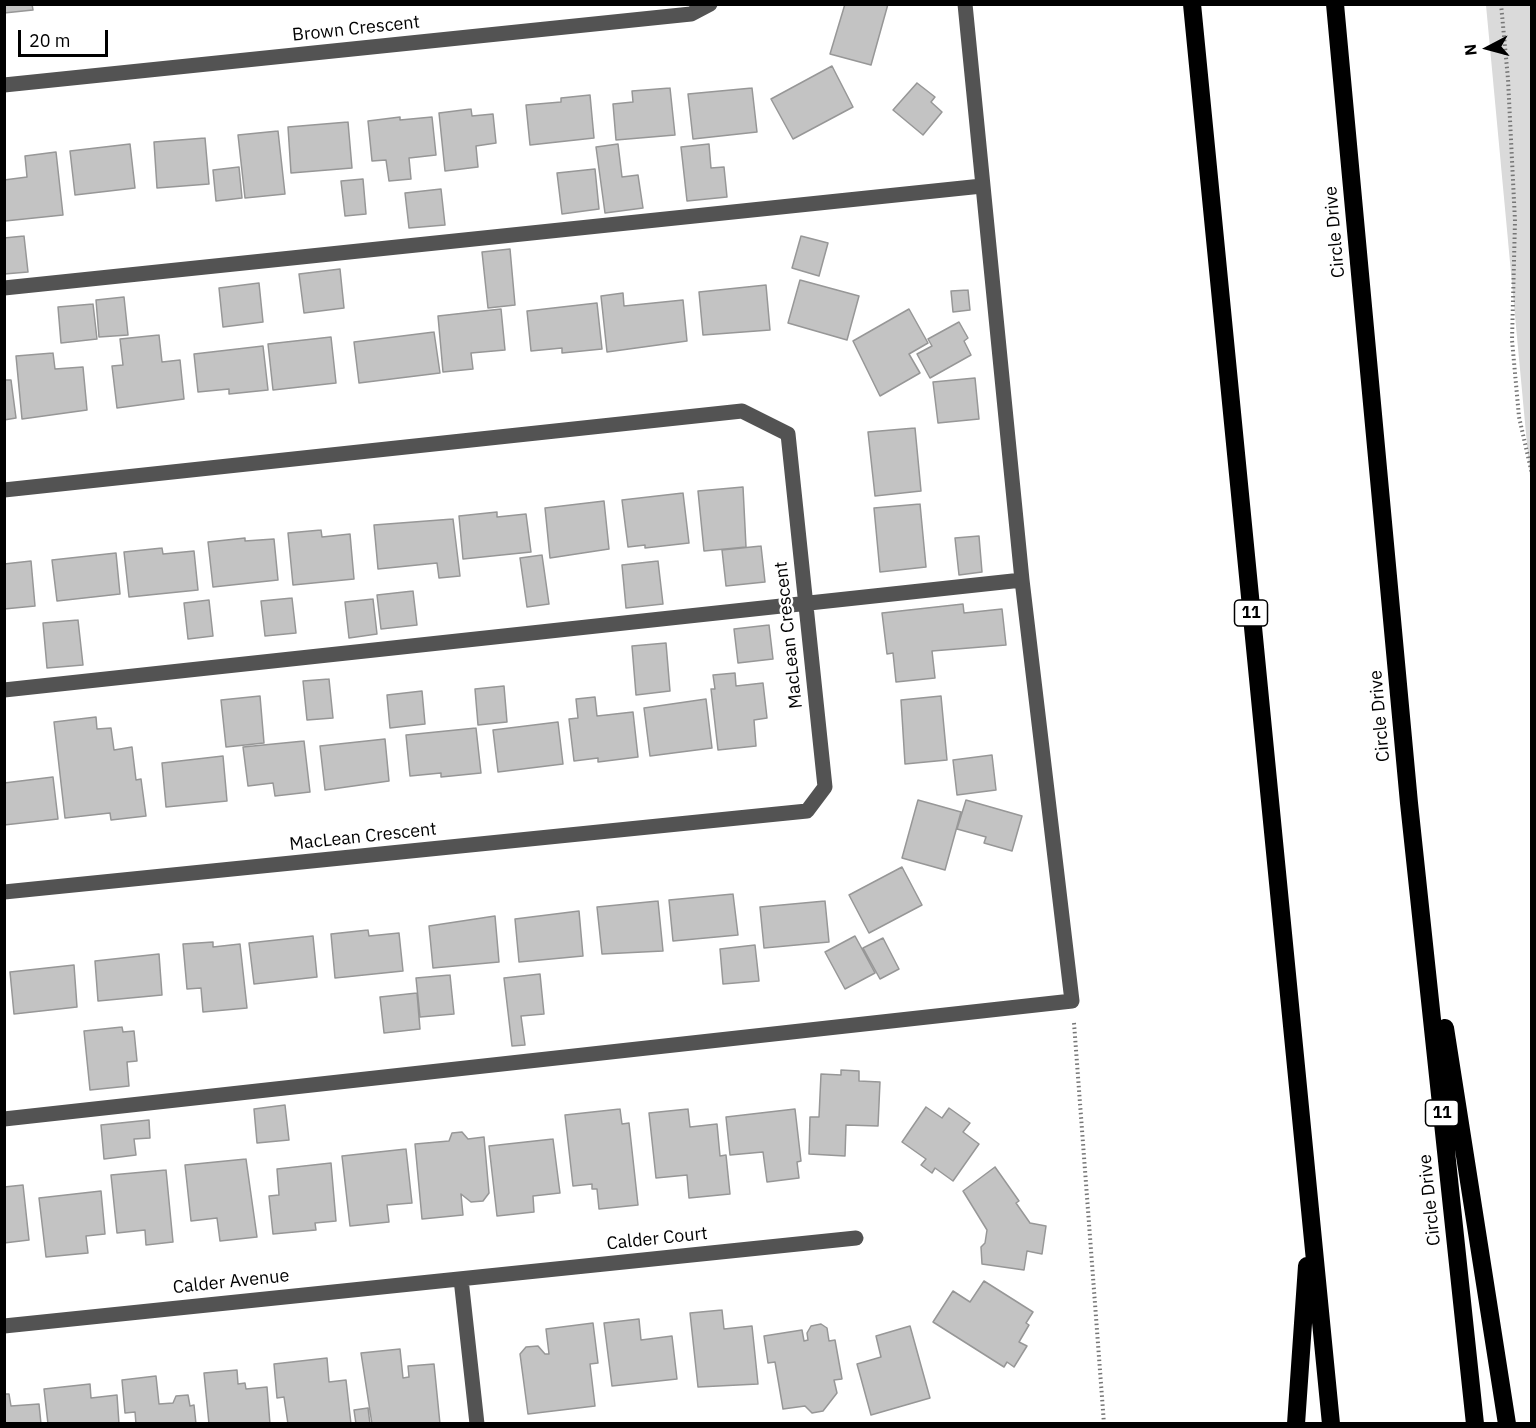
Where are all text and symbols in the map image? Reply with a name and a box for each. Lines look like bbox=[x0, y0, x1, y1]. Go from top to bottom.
street label: Brown Crescent bbox=[291, 12, 421, 46]
scale bar bbox=[21, 18, 111, 56]
north arrow bbox=[1458, 18, 1518, 78]
text: 20 m bbox=[29, 29, 71, 52]
text: N bbox=[1460, 43, 1481, 57]
street label: Circle Drive bbox=[1320, 185, 1350, 279]
street label: MacLean Crescent bbox=[771, 560, 807, 710]
road number: 11 bbox=[1234, 600, 1268, 626]
street label: Circle Drive bbox=[1365, 669, 1395, 763]
street label: MacLean Crescent bbox=[288, 819, 438, 855]
road number: 11 bbox=[1426, 1100, 1458, 1126]
street label: Circle Drive bbox=[1414, 1153, 1446, 1247]
street label: Calder Court bbox=[605, 1223, 709, 1255]
street label: Calder Avenue bbox=[172, 1265, 290, 1299]

